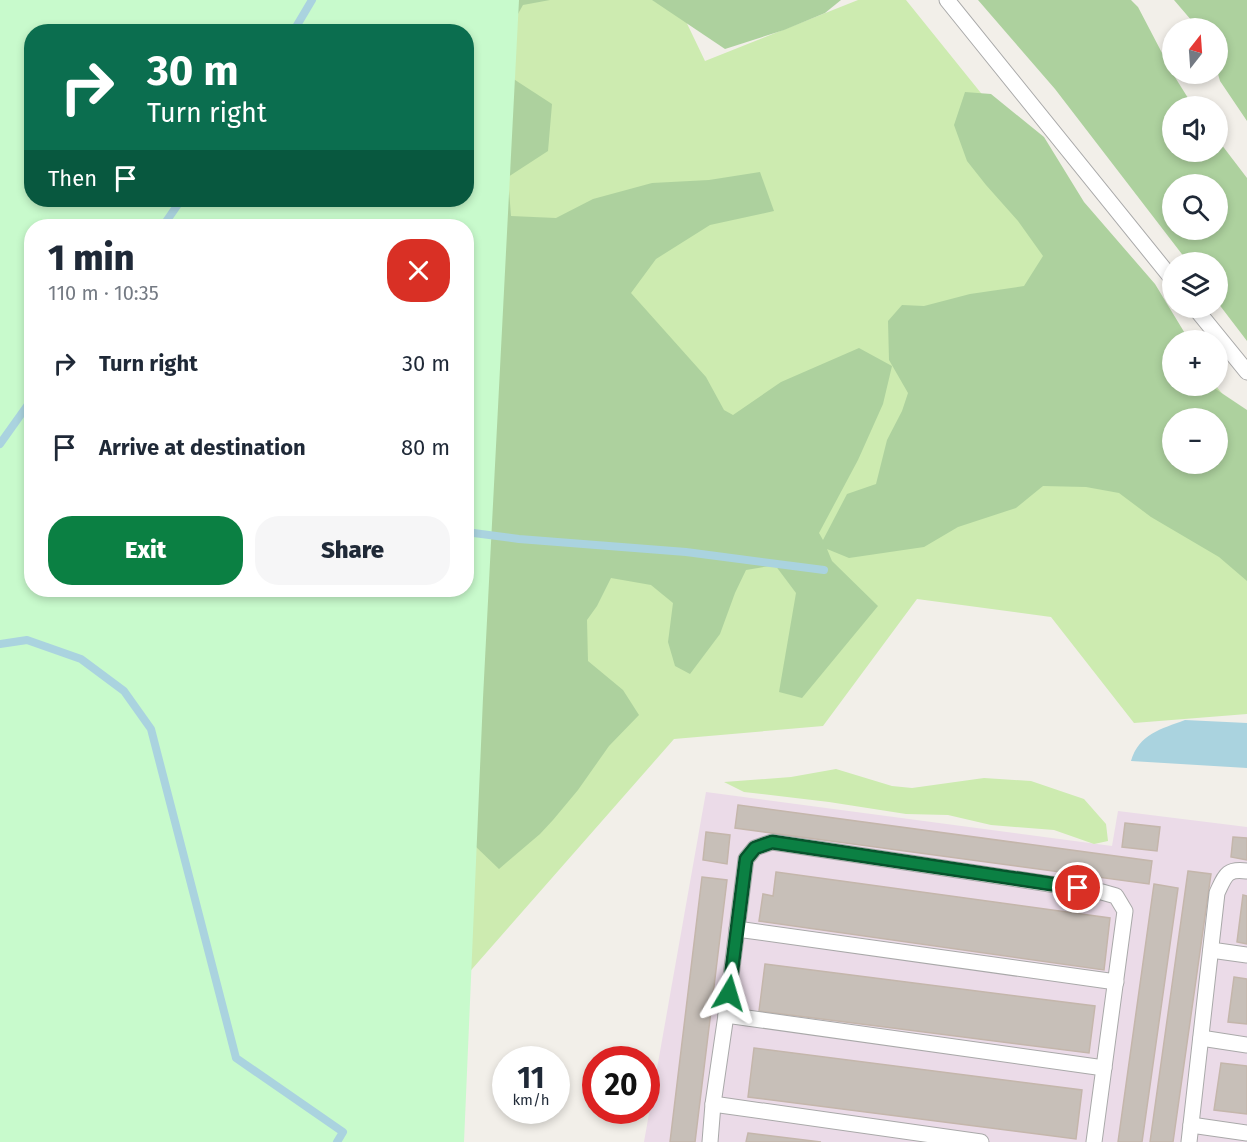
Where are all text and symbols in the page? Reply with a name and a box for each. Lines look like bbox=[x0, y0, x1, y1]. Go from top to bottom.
north arrow bbox=[1162, 18, 1228, 84]
map controls bbox=[1162, 18, 1228, 474]
text: 30 m bbox=[147, 46, 239, 96]
icon: right bbox=[48, 48, 126, 126]
button: sound bbox=[1162, 96, 1228, 162]
text: Turn right bbox=[147, 97, 267, 129]
icon: arrive bbox=[109, 162, 142, 195]
text: Then bbox=[48, 165, 97, 192]
button: search bbox=[1162, 174, 1228, 240]
text: 1 min bbox=[48, 236, 134, 280]
button: close bbox=[387, 239, 450, 302]
button: layers bbox=[1162, 252, 1228, 318]
text: 110 m · 10:35 bbox=[48, 281, 159, 305]
button: + bbox=[1162, 330, 1228, 396]
icon: right bbox=[48, 347, 81, 380]
text: Turn right bbox=[99, 350, 198, 377]
text: 30 m bbox=[402, 350, 450, 377]
button: − bbox=[1162, 408, 1228, 474]
icon: arrive bbox=[48, 431, 81, 464]
text: Arrive at destination bbox=[99, 434, 306, 461]
text: 80 m bbox=[401, 434, 450, 461]
button: Exit bbox=[48, 516, 243, 585]
button: Share bbox=[255, 516, 450, 585]
pin bbox=[1052, 862, 1103, 913]
icon: arrive bbox=[1061, 871, 1094, 904]
position arrow bbox=[697, 961, 761, 1025]
speed limit sign: 20 bbox=[582, 1046, 660, 1124]
text: 11 bbox=[517, 1060, 545, 1096]
text: km/h bbox=[512, 1091, 550, 1109]

